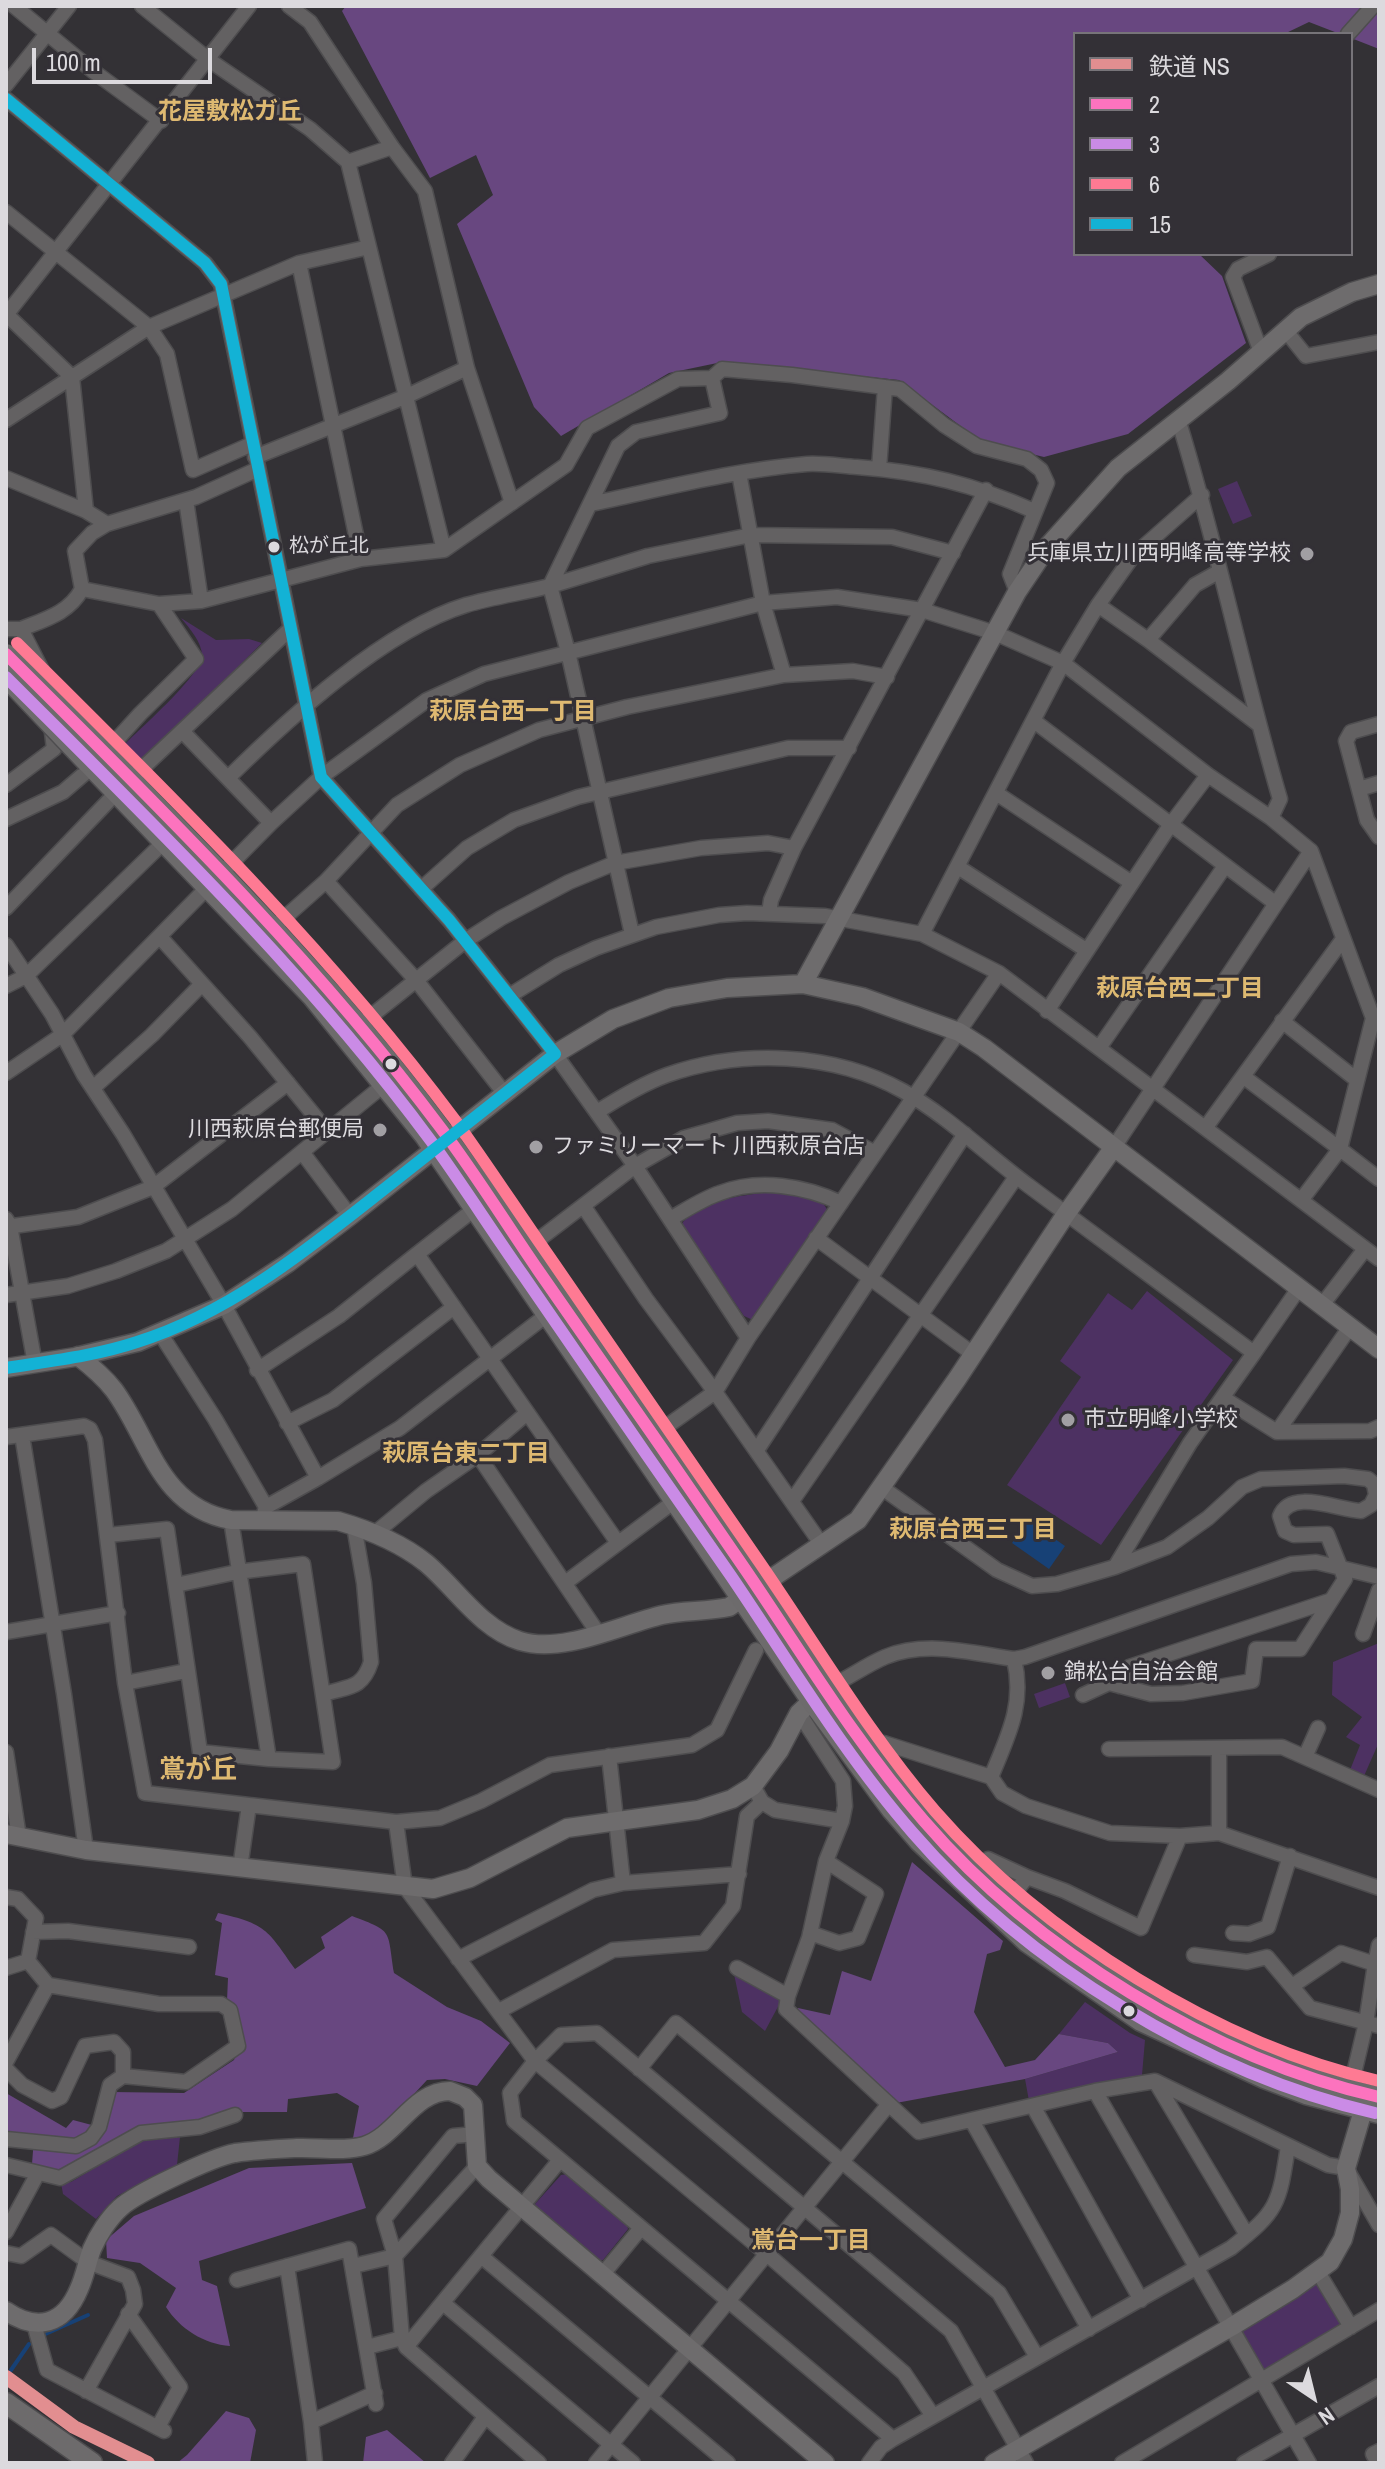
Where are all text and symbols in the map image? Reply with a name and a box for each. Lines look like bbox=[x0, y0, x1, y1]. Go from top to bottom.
scale bar bbox=[36, 32, 216, 82]
legend bbox=[1073, 32, 1353, 256]
text: 100 m bbox=[46, 46, 101, 78]
text: 鉄道 NS bbox=[1149, 50, 1230, 82]
text: 2 bbox=[1149, 88, 1160, 120]
district label: 花屋敷松ガ丘 bbox=[158, 99, 302, 127]
text: 3 bbox=[1149, 128, 1160, 160]
text: 6 bbox=[1149, 168, 1160, 200]
text: 15 bbox=[1149, 208, 1171, 240]
place label: 松が丘北 bbox=[289, 535, 369, 559]
marker: 松が丘北 bbox=[266, 539, 282, 555]
place label: 兵庫県立川西明峰高等学校 bbox=[1027, 541, 1291, 567]
marker: 兵庫県立川西明峰高等学校 bbox=[1298, 545, 1316, 563]
district label: 萩原台西一丁目 bbox=[429, 699, 597, 727]
district label: 萩原台西二丁目 bbox=[1096, 976, 1264, 1004]
unlabelled marker bbox=[383, 1056, 399, 1072]
place label: 川西萩原台郵便局 bbox=[188, 1117, 364, 1143]
marker: 川西萩原台郵便局 bbox=[371, 1121, 389, 1139]
place label: ファミリーマート 川西萩原台店 bbox=[552, 1134, 865, 1160]
marker: ファミリーマート 川西萩原台店 bbox=[527, 1138, 545, 1156]
place label: 市立明峰小学校 bbox=[1084, 1407, 1238, 1433]
marker: 市立明峰小学校 bbox=[1059, 1411, 1077, 1429]
district label: 萩原台東二丁目 bbox=[382, 1441, 550, 1469]
district label: 萩原台西三丁目 bbox=[889, 1517, 1057, 1545]
place label: 錦松台自治会館 bbox=[1064, 1660, 1218, 1686]
marker: 錦松台自治会館 bbox=[1039, 1664, 1057, 1682]
district label: 鴬が丘 bbox=[159, 1755, 237, 1787]
unlabelled marker bbox=[1121, 2003, 1137, 2019]
district label: 鴬台一丁目 bbox=[751, 2228, 871, 2256]
north arrow bbox=[1273, 2357, 1353, 2437]
text: N bbox=[1313, 2401, 1341, 2433]

